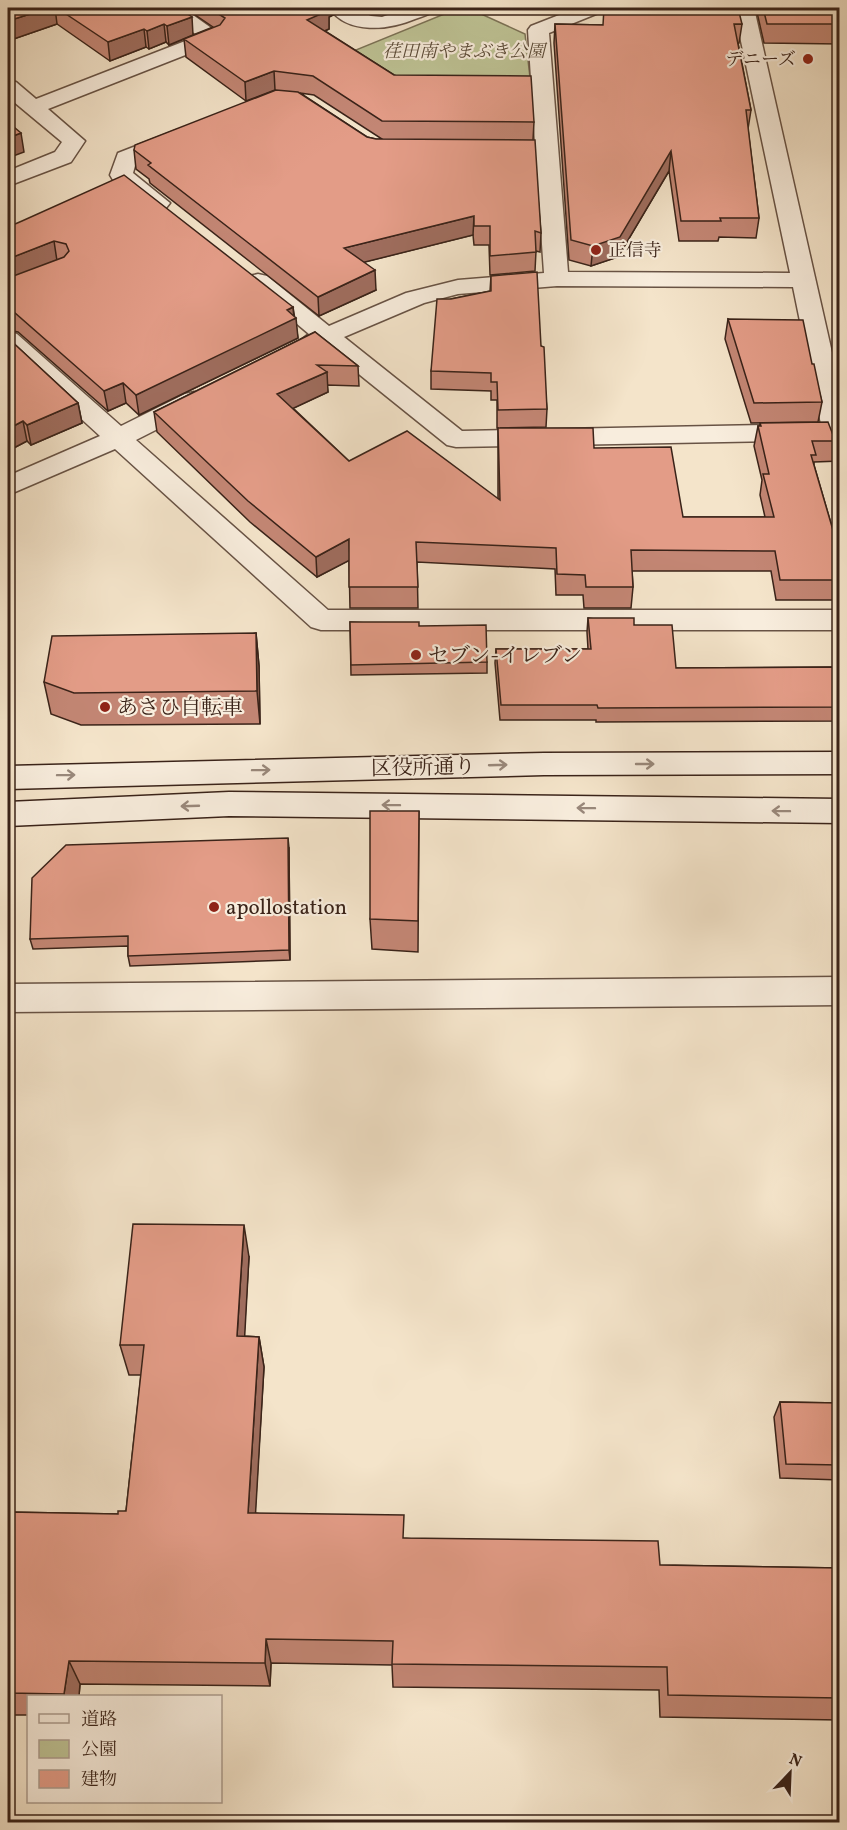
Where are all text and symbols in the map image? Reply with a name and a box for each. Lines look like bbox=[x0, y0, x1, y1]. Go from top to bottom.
park label: 荏田南やまぶき公園 bbox=[383, 40, 548, 65]
place label: デニーズ bbox=[726, 48, 796, 73]
marker: デニーズ bbox=[801, 52, 815, 66]
place label: 正信寺 bbox=[608, 239, 662, 264]
marker: 正信寺 bbox=[589, 243, 603, 257]
place label: セブン-イレブン bbox=[428, 642, 582, 671]
marker: セブン-イレブン bbox=[409, 648, 423, 662]
place label: あさひ自転車 bbox=[117, 694, 243, 723]
marker: あさひ自転車 bbox=[98, 700, 112, 714]
street label: 区役所通り bbox=[370, 753, 476, 784]
one-way arrow bbox=[634, 758, 654, 770]
one-way arrow bbox=[487, 760, 507, 771]
one-way arrow bbox=[250, 765, 270, 776]
one-way arrow bbox=[55, 769, 75, 781]
one-way arrow bbox=[382, 799, 402, 811]
one-way arrow bbox=[181, 800, 201, 811]
one-way arrow bbox=[577, 802, 597, 814]
one-way arrow bbox=[772, 805, 792, 816]
place label: apollostation bbox=[226, 894, 347, 923]
marker: apollostation bbox=[207, 900, 221, 914]
legend bbox=[27, 1695, 222, 1803]
text: 道路 bbox=[81, 1708, 117, 1733]
text: 公園 bbox=[81, 1738, 117, 1763]
north arrow bbox=[760, 1743, 820, 1803]
text: N bbox=[785, 1749, 805, 1774]
text: 建物 bbox=[81, 1768, 117, 1793]

